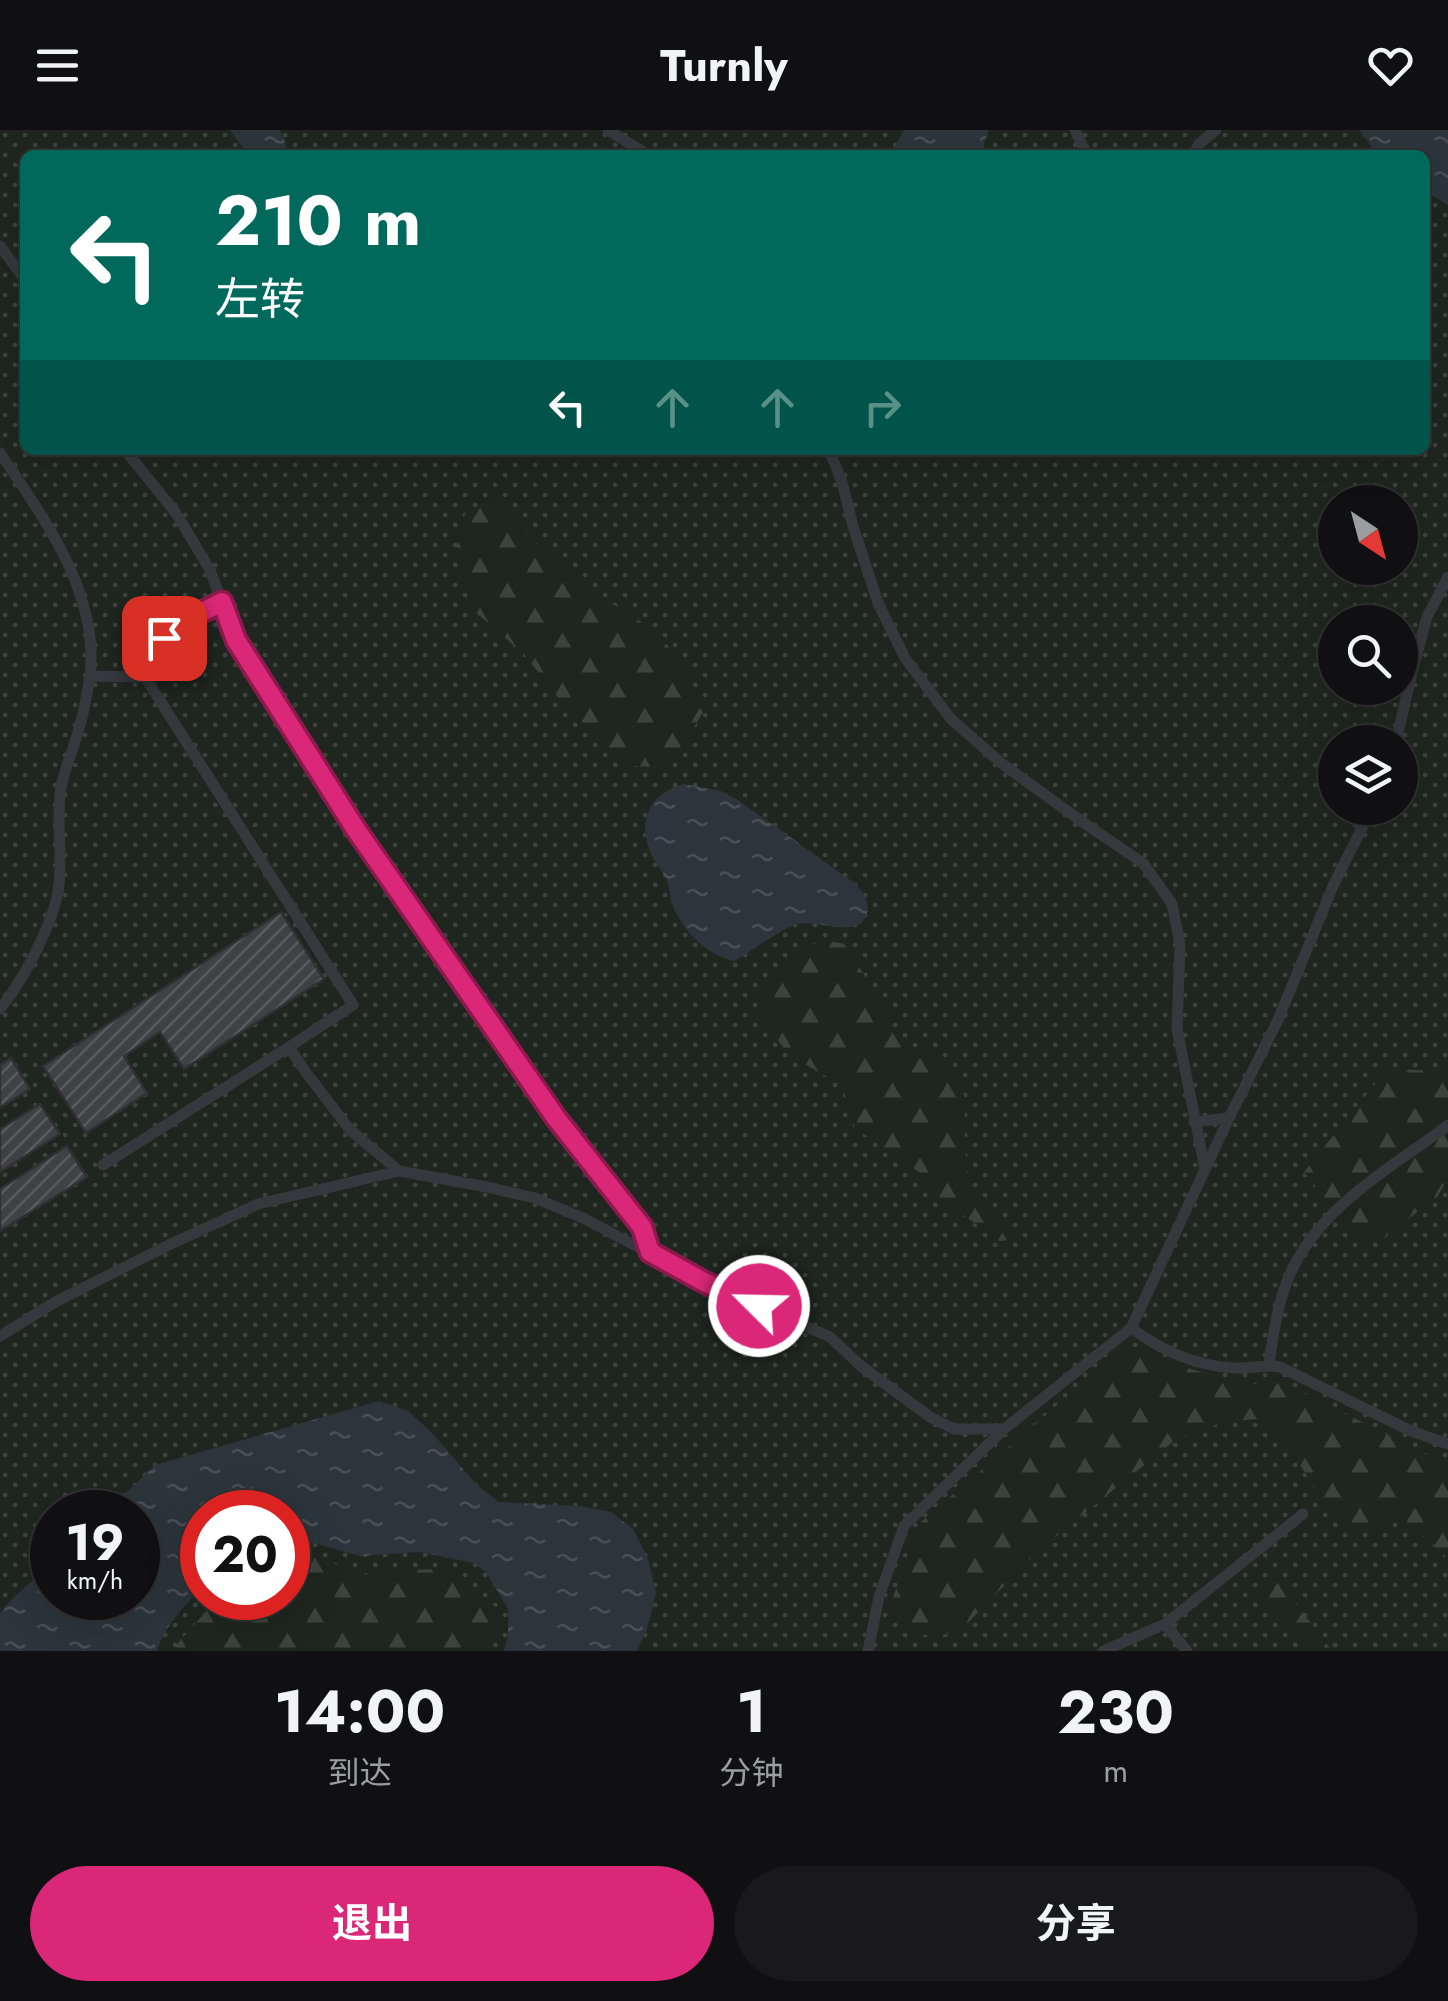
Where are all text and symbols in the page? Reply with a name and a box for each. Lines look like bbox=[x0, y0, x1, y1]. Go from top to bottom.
text: Turnly bbox=[660, 33, 788, 98]
icon: menu bbox=[30, 38, 85, 93]
icon: heart bbox=[1363, 38, 1418, 93]
text: 210 m bbox=[215, 170, 421, 271]
icon: left bbox=[50, 190, 180, 320]
text: 左转 bbox=[215, 267, 305, 332]
icon: left bbox=[540, 380, 595, 435]
icon: ahead bbox=[645, 380, 700, 435]
icon: ahead bbox=[750, 380, 805, 435]
icon: right bbox=[855, 380, 910, 435]
north arrow bbox=[1318, 485, 1418, 585]
map controls bbox=[1318, 485, 1418, 825]
pin bbox=[122, 596, 207, 681]
button: search bbox=[1318, 605, 1418, 705]
icon: arrive bbox=[137, 611, 192, 666]
button: layers bbox=[1318, 725, 1418, 825]
position arrow bbox=[707, 1254, 811, 1358]
speed limit sign: 20 bbox=[180, 1490, 310, 1620]
text: 19 bbox=[66, 1506, 124, 1579]
text: km/h bbox=[67, 1562, 123, 1598]
text: 14:00 bbox=[274, 1668, 445, 1755]
text: 1 bbox=[736, 1668, 767, 1755]
text: 230 bbox=[1058, 1669, 1174, 1756]
text: m bbox=[1103, 1748, 1128, 1794]
text: 到达 bbox=[328, 1750, 392, 1796]
text: 分钟 bbox=[719, 1750, 783, 1796]
button: 退出 bbox=[30, 1866, 714, 1981]
button: 分享 bbox=[734, 1866, 1418, 1981]

